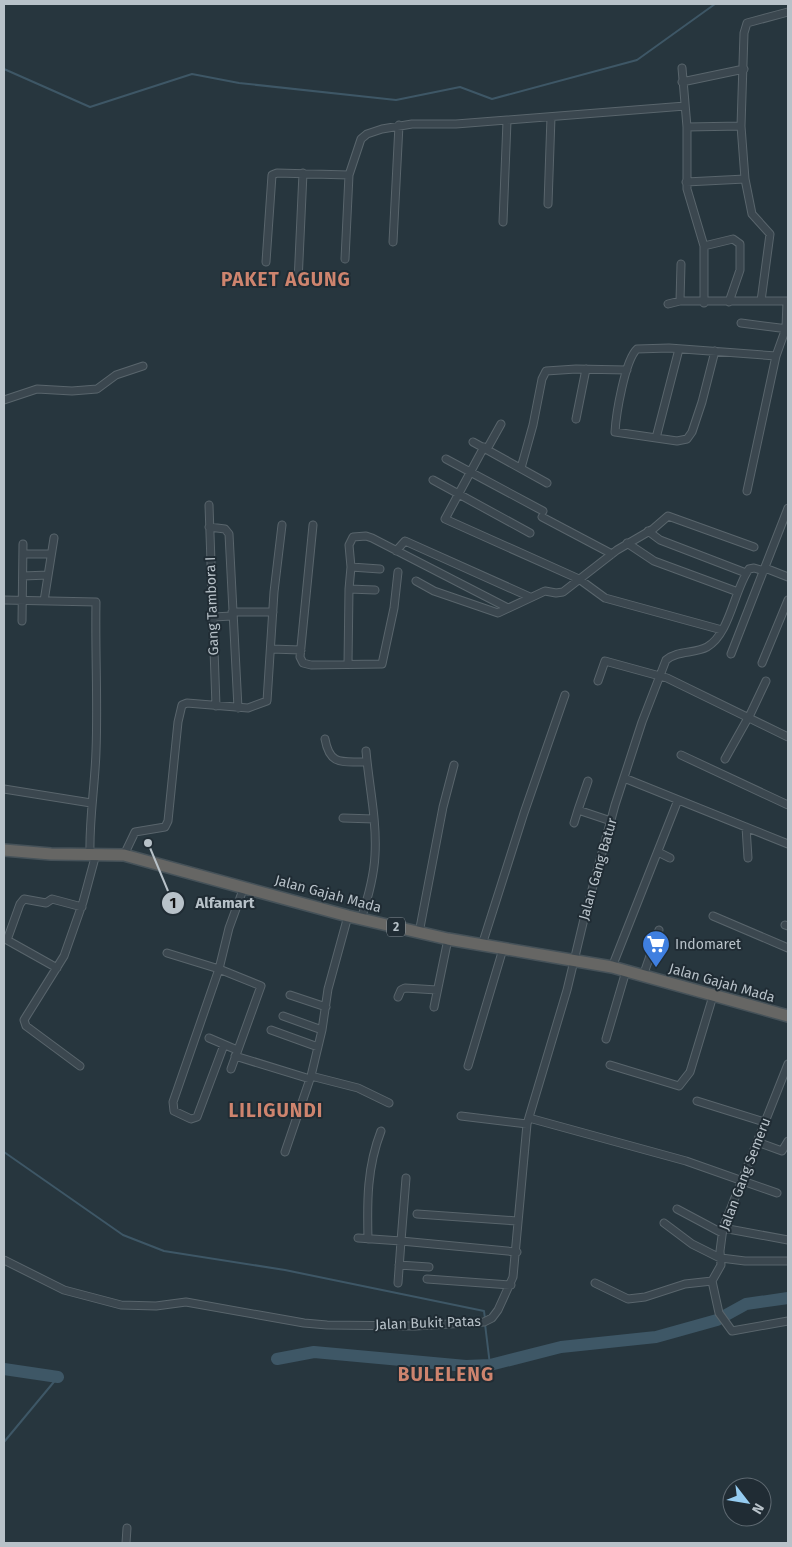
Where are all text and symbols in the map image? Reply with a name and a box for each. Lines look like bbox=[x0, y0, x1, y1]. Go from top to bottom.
district label: PAKET AGUNG bbox=[221, 268, 351, 291]
street label: Gang Tambora I bbox=[202, 556, 222, 656]
street label: Jalan Gang Batur bbox=[575, 815, 621, 922]
street label: Jalan Gajah Mada bbox=[273, 872, 383, 916]
callout: Alfamart bbox=[160, 888, 265, 918]
text: 1 bbox=[170, 894, 176, 912]
text: Alfamart bbox=[194, 894, 255, 912]
road number: 2 bbox=[387, 918, 405, 936]
supermarket icon: Indomaret bbox=[641, 929, 671, 968]
place label: Indomaret bbox=[675, 936, 742, 953]
street label: Jalan Gajah Mada bbox=[667, 960, 777, 1006]
district label: LILIGUNDI bbox=[229, 1099, 323, 1122]
street label: Jalan Gang Semeru bbox=[716, 1115, 774, 1233]
street label: Jalan Bukit Patas bbox=[375, 1313, 482, 1333]
district label: BULELENG bbox=[398, 1363, 494, 1386]
north arrow bbox=[722, 1477, 772, 1527]
text: N bbox=[748, 1500, 767, 1517]

